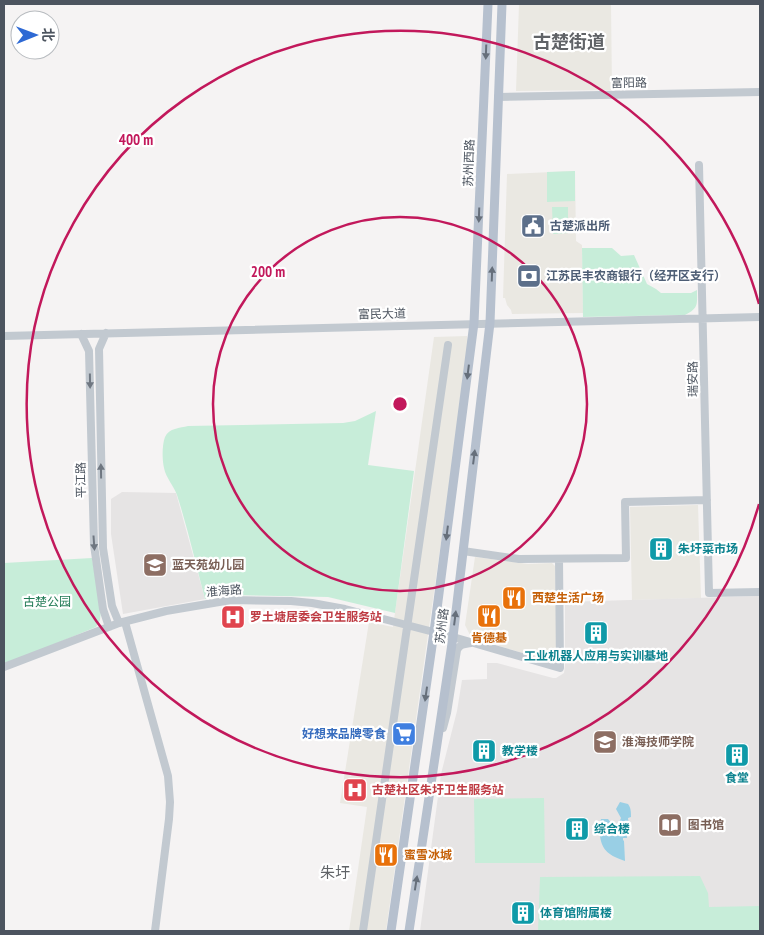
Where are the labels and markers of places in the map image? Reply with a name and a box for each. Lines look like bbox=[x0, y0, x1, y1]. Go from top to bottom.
public building icon: 古楚派出所 bbox=[520, 213, 546, 239]
place label: 古楚派出所 bbox=[550, 218, 610, 233]
bank icon: 江苏民丰农商银行（经开区支行） bbox=[516, 263, 542, 289]
place label: 江苏民丰农商银行（经开区支行） bbox=[546, 268, 726, 283]
centre of rings bbox=[391, 395, 409, 413]
building icon: 朱圩菜市场 bbox=[648, 536, 674, 562]
place label: 朱圩菜市场 bbox=[678, 541, 738, 556]
school or university icon: 蓝天苑幼儿园 bbox=[142, 552, 168, 578]
place label: 蓝天苑幼儿园 bbox=[172, 557, 244, 572]
restaurant icon: 西楚生活广场 bbox=[501, 585, 527, 611]
place label: 西楚生活广场 bbox=[532, 590, 604, 605]
restaurant icon: 肯德基 bbox=[476, 603, 502, 629]
hospital icon: 罗土塘居委会卫生服务站 bbox=[220, 604, 246, 630]
place label: 罗土塘居委会卫生服务站 bbox=[250, 609, 382, 624]
building icon: 工业机器人应用与实训基地 bbox=[583, 620, 609, 646]
place label: 肯德基 bbox=[471, 630, 507, 645]
place label: 工业机器人应用与实训基地 bbox=[524, 648, 668, 663]
supermarket icon: 好想来品牌零食 bbox=[391, 721, 417, 747]
place label: 好想来品牌零食 bbox=[302, 726, 386, 741]
school or university icon: 淮海技师学院 bbox=[592, 729, 618, 755]
place label: 淮海技师学院 bbox=[622, 734, 694, 749]
building icon: 教学楼 bbox=[471, 738, 497, 764]
building icon: 食堂 bbox=[724, 742, 750, 768]
place label: 教学楼 bbox=[502, 743, 538, 758]
place label: 食堂 bbox=[725, 770, 749, 785]
hospital icon: 古楚社区朱圩卫生服务站 bbox=[342, 777, 368, 803]
place label: 古楚社区朱圩卫生服务站 bbox=[372, 782, 504, 797]
library icon: 图书馆 bbox=[657, 812, 683, 838]
building icon: 综合楼 bbox=[564, 816, 590, 842]
place label: 图书馆 bbox=[688, 817, 724, 832]
place label: 综合楼 bbox=[594, 821, 630, 836]
restaurant icon: 蜜雪冰城 bbox=[373, 842, 399, 868]
place label: 蜜雪冰城 bbox=[404, 847, 452, 862]
building icon: 体育馆附属楼 bbox=[510, 900, 536, 926]
place label: 体育馆附属楼 bbox=[540, 905, 612, 920]

